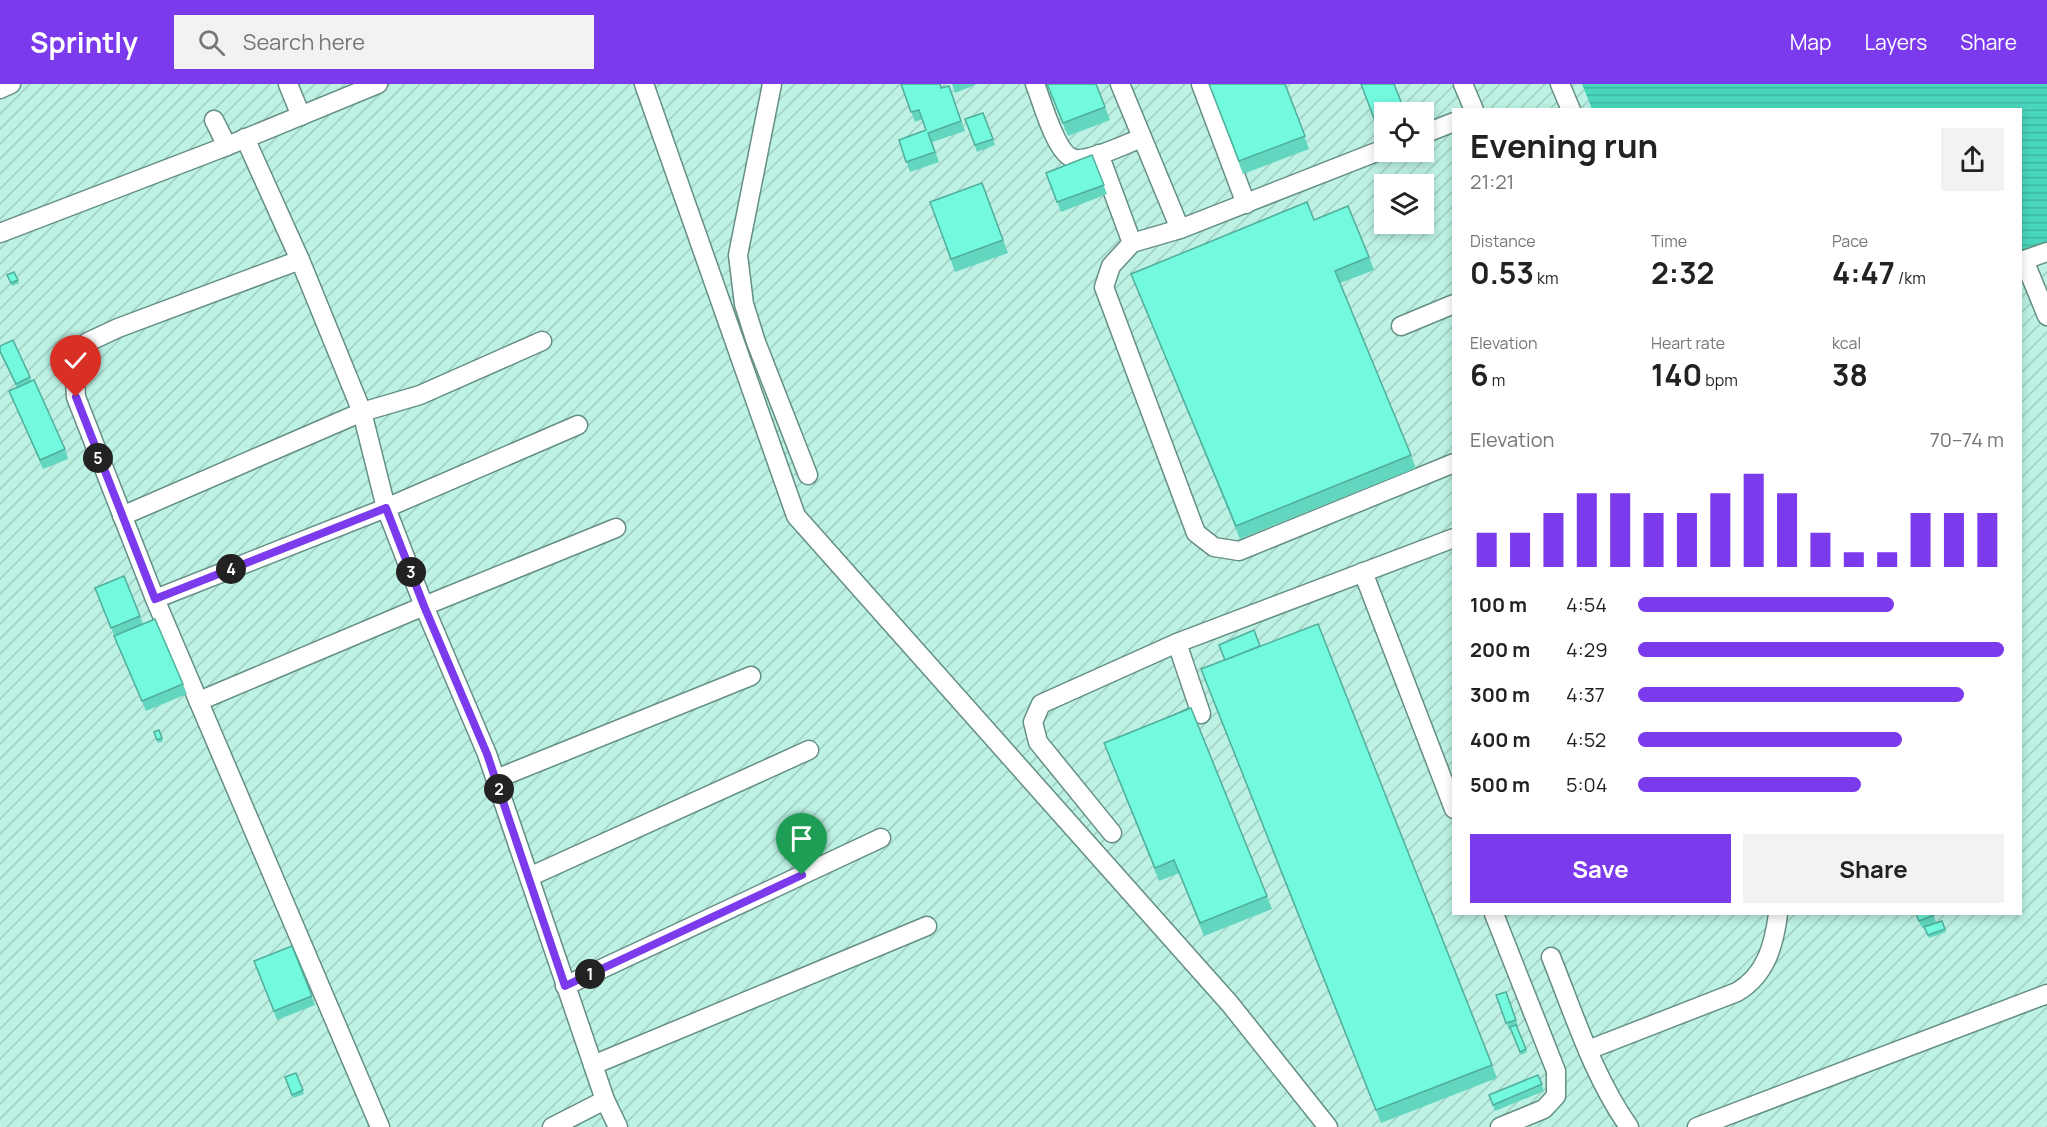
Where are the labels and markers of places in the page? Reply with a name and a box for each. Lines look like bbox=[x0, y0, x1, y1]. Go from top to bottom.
pin bbox=[50, 335, 101, 397]
pin: 5 bbox=[83, 443, 113, 473]
pin: 4 bbox=[216, 554, 246, 584]
pin: 3 bbox=[396, 557, 426, 587]
pin: 2 bbox=[484, 774, 514, 804]
pin bbox=[776, 813, 827, 875]
pin: 1 bbox=[575, 959, 605, 989]

